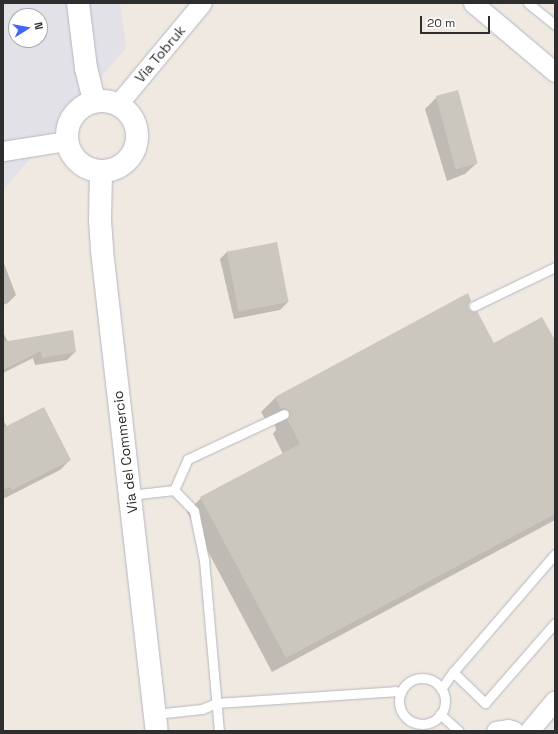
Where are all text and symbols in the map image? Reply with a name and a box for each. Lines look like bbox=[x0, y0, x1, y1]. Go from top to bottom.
north arrow bbox=[8, 8, 48, 48]
scale bar bbox=[422, 8, 492, 34]
text: 20 m bbox=[427, 15, 455, 31]
text: N bbox=[31, 21, 46, 31]
street label: Via Tobruk bbox=[131, 22, 189, 86]
street label: Via del Commercio bbox=[109, 390, 141, 514]

